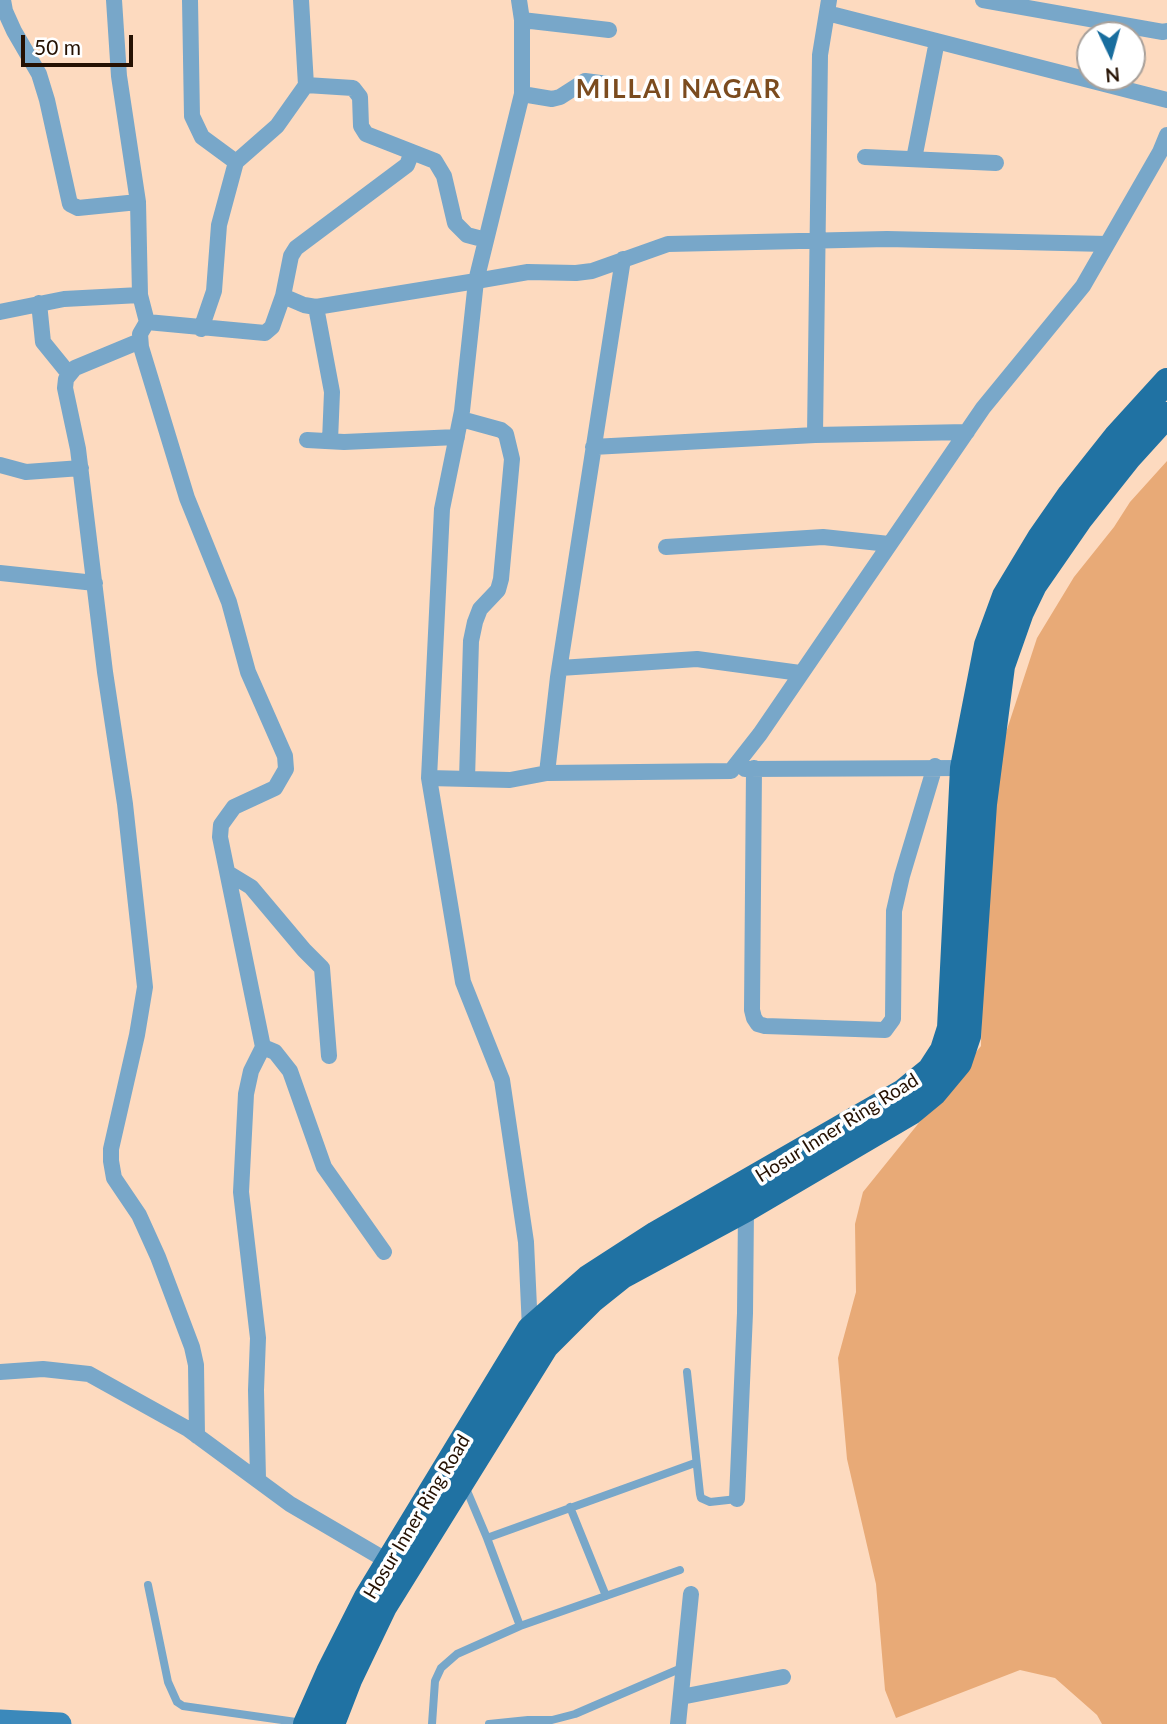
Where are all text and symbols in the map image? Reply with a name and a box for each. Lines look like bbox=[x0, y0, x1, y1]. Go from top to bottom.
scale bar bbox=[24, 21, 136, 65]
north arrow bbox=[1076, 21, 1146, 91]
text: 50 m bbox=[34, 34, 81, 59]
text: N bbox=[1104, 63, 1121, 88]
district label: MILLAI NAGAR bbox=[577, 74, 781, 106]
street label: Hosur Inner Ring Road bbox=[751, 1069, 923, 1187]
street label: Hosur Inner Ring Road bbox=[359, 1431, 475, 1603]

